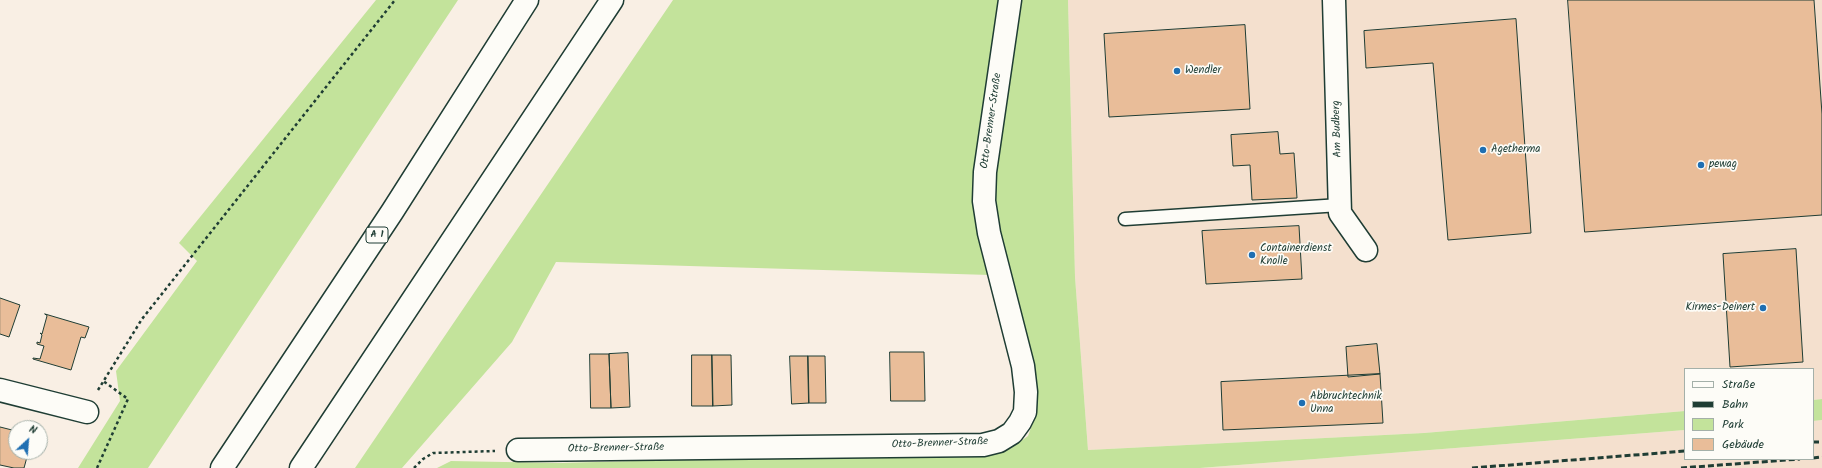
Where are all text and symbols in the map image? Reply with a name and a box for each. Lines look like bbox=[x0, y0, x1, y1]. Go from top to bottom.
place label: Wendler bbox=[1185, 64, 1221, 78]
marker: Wendler bbox=[1172, 66, 1182, 76]
street label: Otto-Brenner-Straße bbox=[979, 72, 1005, 170]
street label: Am Budberg bbox=[1330, 100, 1346, 158]
place label: Agetherma bbox=[1491, 143, 1541, 157]
marker: Agetherma bbox=[1478, 145, 1488, 155]
place label: pewag bbox=[1709, 158, 1737, 172]
marker: pewag bbox=[1696, 160, 1706, 170]
road number: A 1 bbox=[366, 227, 388, 243]
place label: Containerdienst Knolle bbox=[1260, 242, 1332, 268]
marker: Containerdienst Knolle bbox=[1247, 250, 1257, 260]
place label: Kirmes-Deinert bbox=[1685, 301, 1755, 315]
marker: Kirmes-Deinert bbox=[1758, 303, 1768, 313]
legend bbox=[1684, 368, 1814, 460]
text: Straße bbox=[1722, 375, 1755, 394]
place label: Abbruchtechnik Unna bbox=[1310, 390, 1382, 416]
text: Bahn bbox=[1722, 395, 1748, 414]
marker: Abbruchtechnik Unna bbox=[1297, 398, 1307, 408]
text: Park bbox=[1722, 415, 1744, 434]
north arrow bbox=[8, 420, 48, 460]
text: N bbox=[26, 420, 40, 440]
text: Gebäude bbox=[1722, 435, 1764, 454]
street label: Otto-Brenner-Straße bbox=[892, 436, 988, 452]
street label: Otto-Brenner-Straße bbox=[568, 442, 664, 456]

